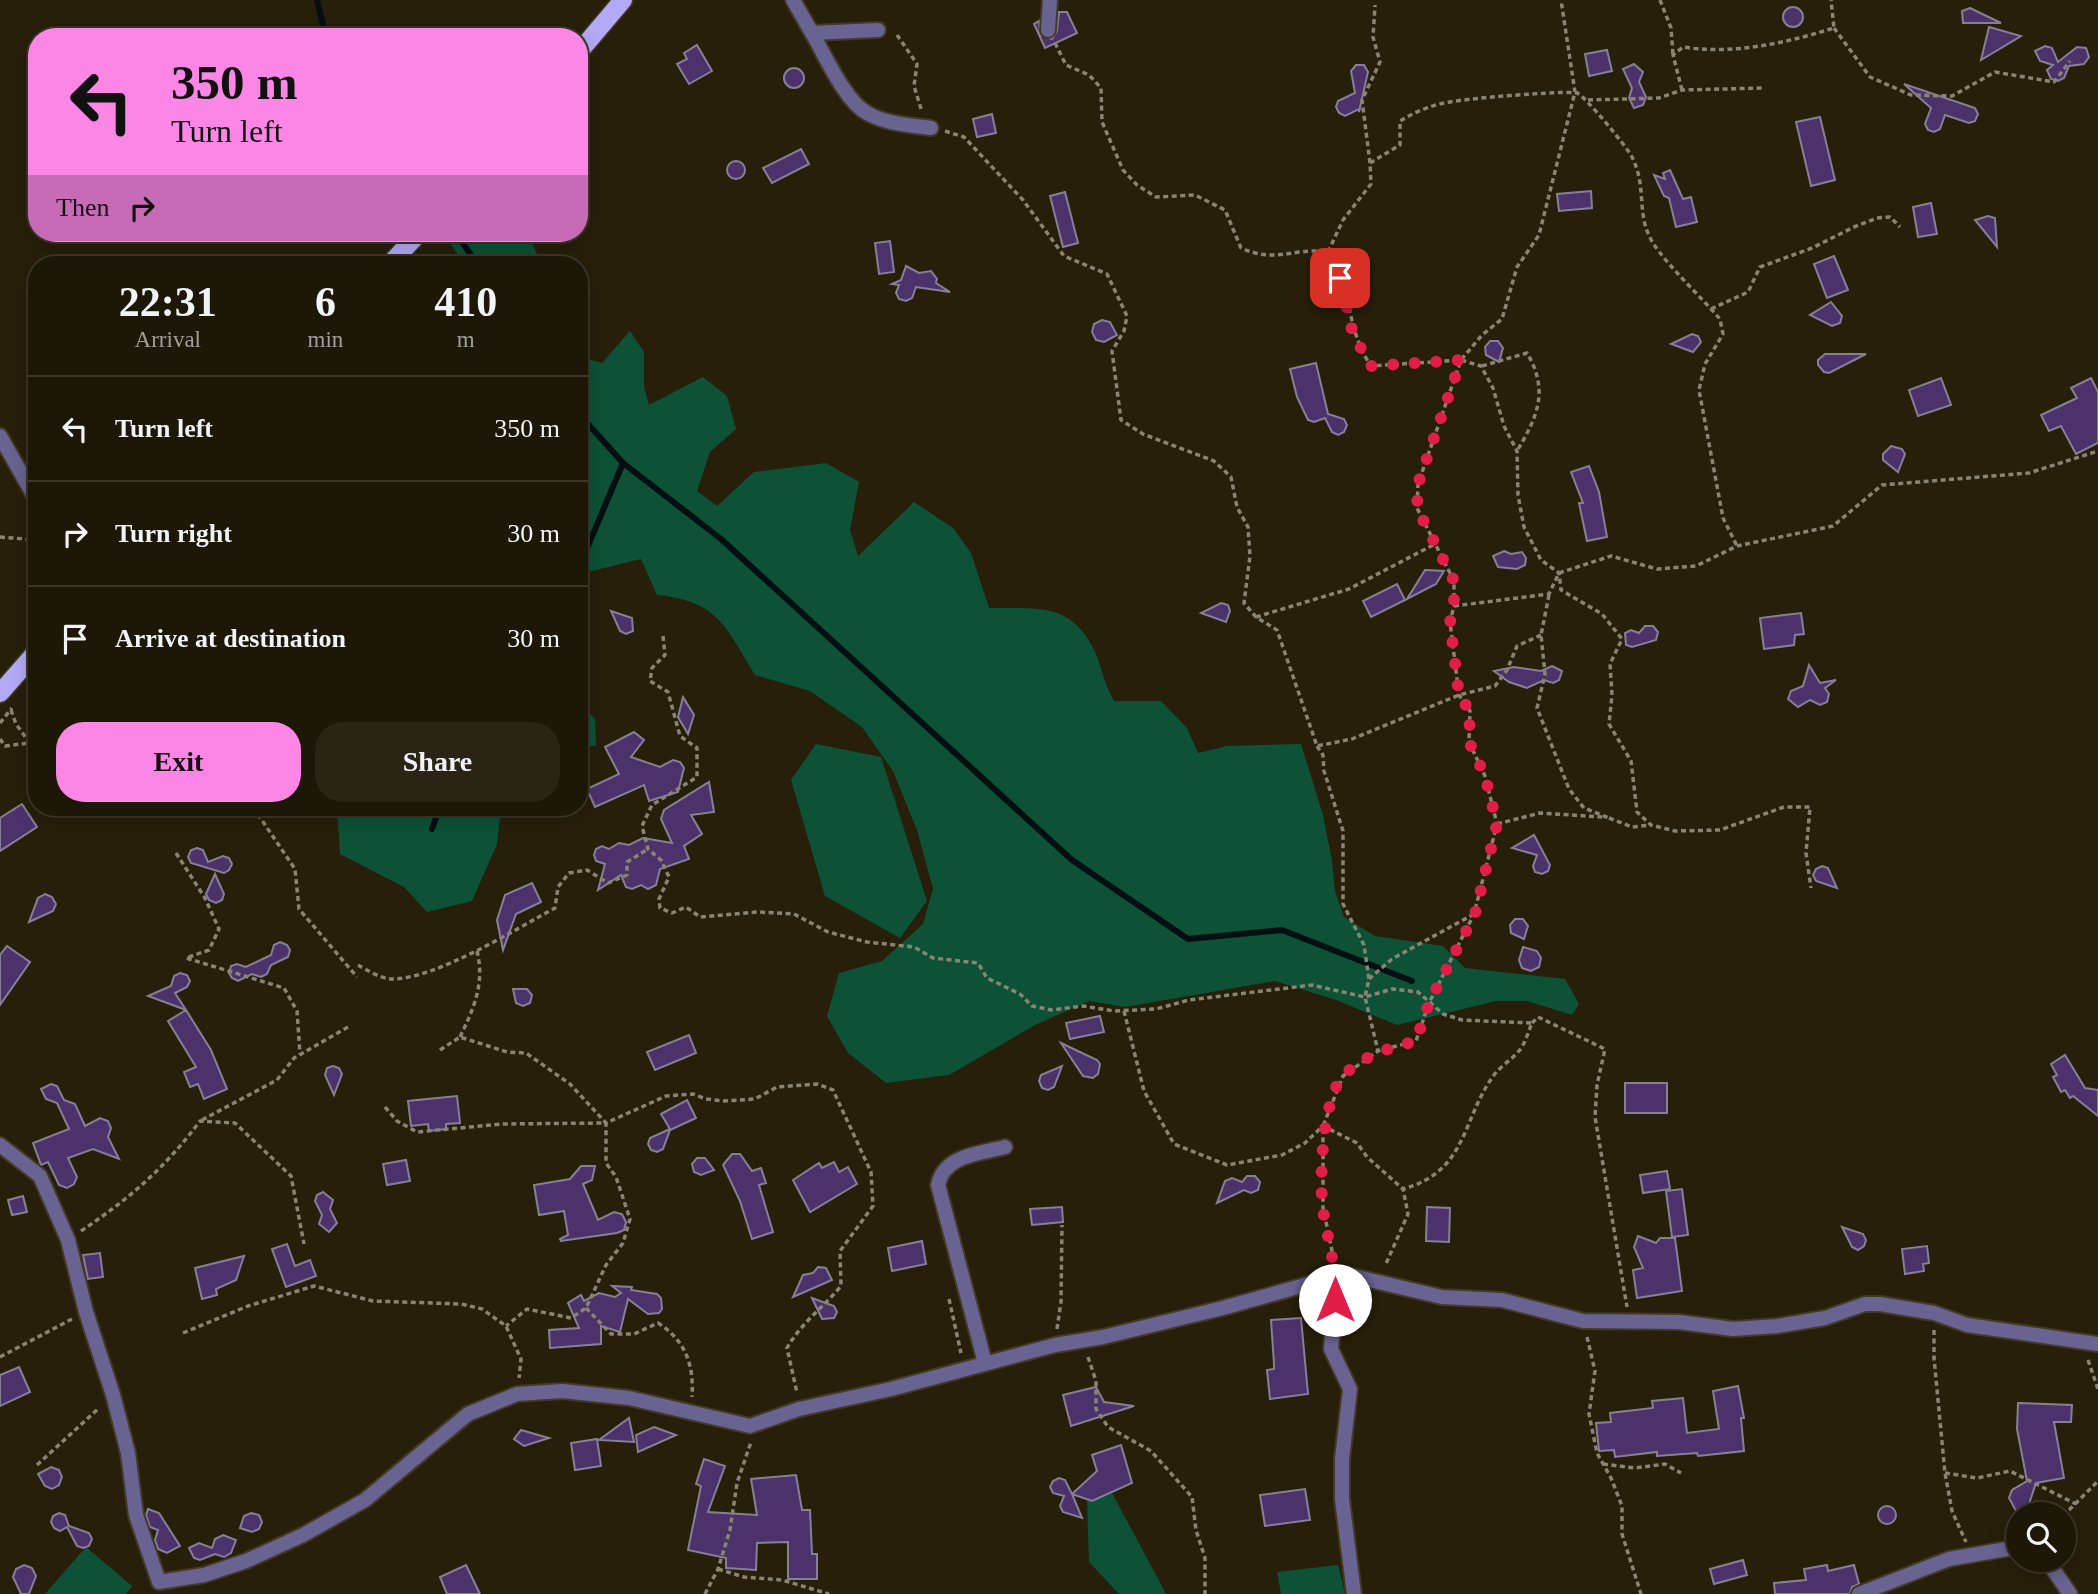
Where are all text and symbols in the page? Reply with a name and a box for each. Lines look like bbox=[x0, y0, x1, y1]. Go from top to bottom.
text: 350 m bbox=[171, 55, 298, 110]
icon: left bbox=[56, 56, 147, 147]
text: Turn left bbox=[171, 113, 283, 149]
icon: right bbox=[123, 189, 161, 227]
text: Then bbox=[56, 193, 109, 222]
pin bbox=[1310, 248, 1370, 308]
icon: arrive bbox=[1321, 259, 1359, 297]
text: 22:31 bbox=[119, 279, 217, 325]
text: 6 bbox=[315, 279, 336, 325]
text: 410 bbox=[434, 279, 497, 325]
text: Arrival bbox=[135, 327, 201, 352]
text: min bbox=[308, 327, 343, 352]
text: m bbox=[457, 327, 475, 352]
icon: left bbox=[56, 410, 94, 448]
text: Turn left bbox=[115, 414, 213, 443]
text: 350 m bbox=[494, 414, 560, 443]
icon: right bbox=[56, 515, 94, 553]
text: Turn right bbox=[115, 519, 232, 548]
text: 30 m bbox=[507, 519, 560, 548]
icon: arrive bbox=[56, 620, 94, 658]
text: Arrive at destination bbox=[115, 624, 346, 653]
text: 30 m bbox=[507, 624, 560, 653]
button: Exit bbox=[56, 722, 301, 802]
button: Share bbox=[315, 722, 560, 802]
position arrow bbox=[1298, 1263, 1372, 1337]
map controls bbox=[2006, 1502, 2076, 1572]
button: search bbox=[2006, 1502, 2076, 1572]

